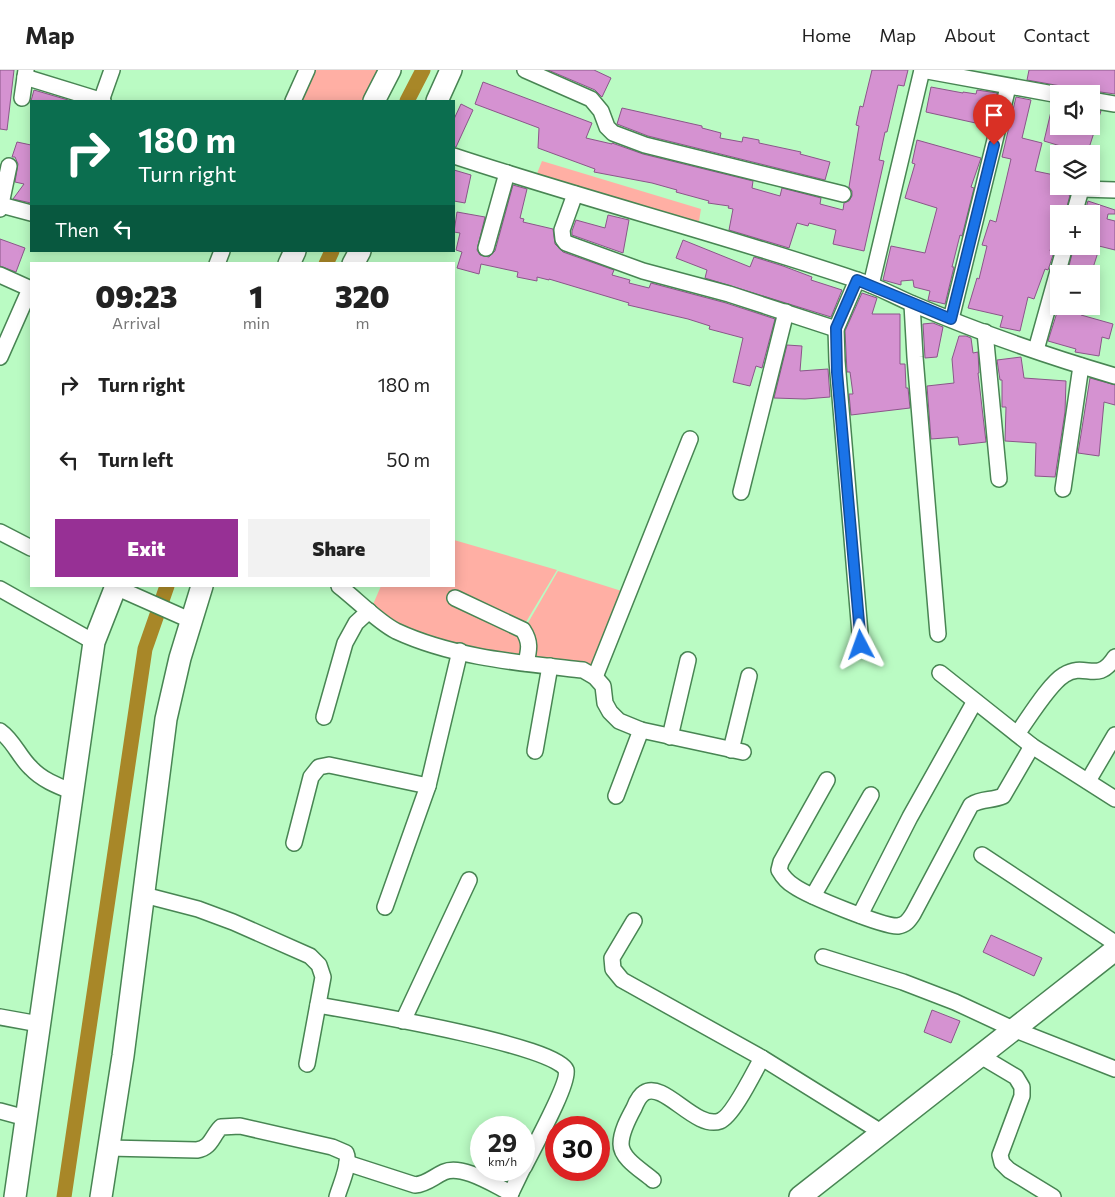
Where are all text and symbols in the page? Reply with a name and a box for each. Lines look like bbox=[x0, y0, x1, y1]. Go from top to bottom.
text: Map bbox=[25, 20, 75, 49]
text: Home bbox=[802, 24, 851, 46]
text: Map bbox=[879, 24, 916, 46]
text: About bbox=[944, 24, 996, 46]
text: Contact bbox=[1024, 24, 1090, 46]
map controls bbox=[1050, 85, 1100, 315]
button: sound bbox=[1050, 85, 1100, 135]
pin bbox=[973, 94, 1015, 145]
icon: arrive bbox=[980, 101, 1008, 129]
text: 180 m bbox=[138, 117, 236, 160]
icon: right bbox=[55, 120, 120, 185]
button: layers bbox=[1050, 145, 1100, 195]
text: Turn right bbox=[138, 160, 236, 187]
button: + bbox=[1050, 205, 1100, 255]
icon: left bbox=[109, 215, 137, 243]
text: Then bbox=[55, 218, 99, 241]
button: − bbox=[1050, 265, 1100, 315]
text: 09:23 bbox=[95, 277, 177, 314]
text: 1 bbox=[249, 277, 263, 314]
text: 320 bbox=[335, 277, 390, 314]
text: Arrival bbox=[112, 313, 161, 332]
text: min bbox=[243, 313, 270, 332]
text: m bbox=[355, 313, 369, 332]
icon: right bbox=[55, 371, 83, 399]
text: Turn right bbox=[98, 373, 185, 396]
text: 180 m bbox=[378, 373, 430, 396]
icon: left bbox=[55, 446, 83, 474]
text: Turn left bbox=[98, 448, 173, 471]
text: 50 m bbox=[386, 448, 430, 471]
button: Exit bbox=[55, 519, 238, 577]
button: Share bbox=[248, 519, 430, 577]
position arrow bbox=[834, 618, 886, 670]
speed limit sign: 30 bbox=[545, 1116, 610, 1181]
text: 29 bbox=[488, 1127, 517, 1157]
text: km/h bbox=[488, 1154, 517, 1168]

